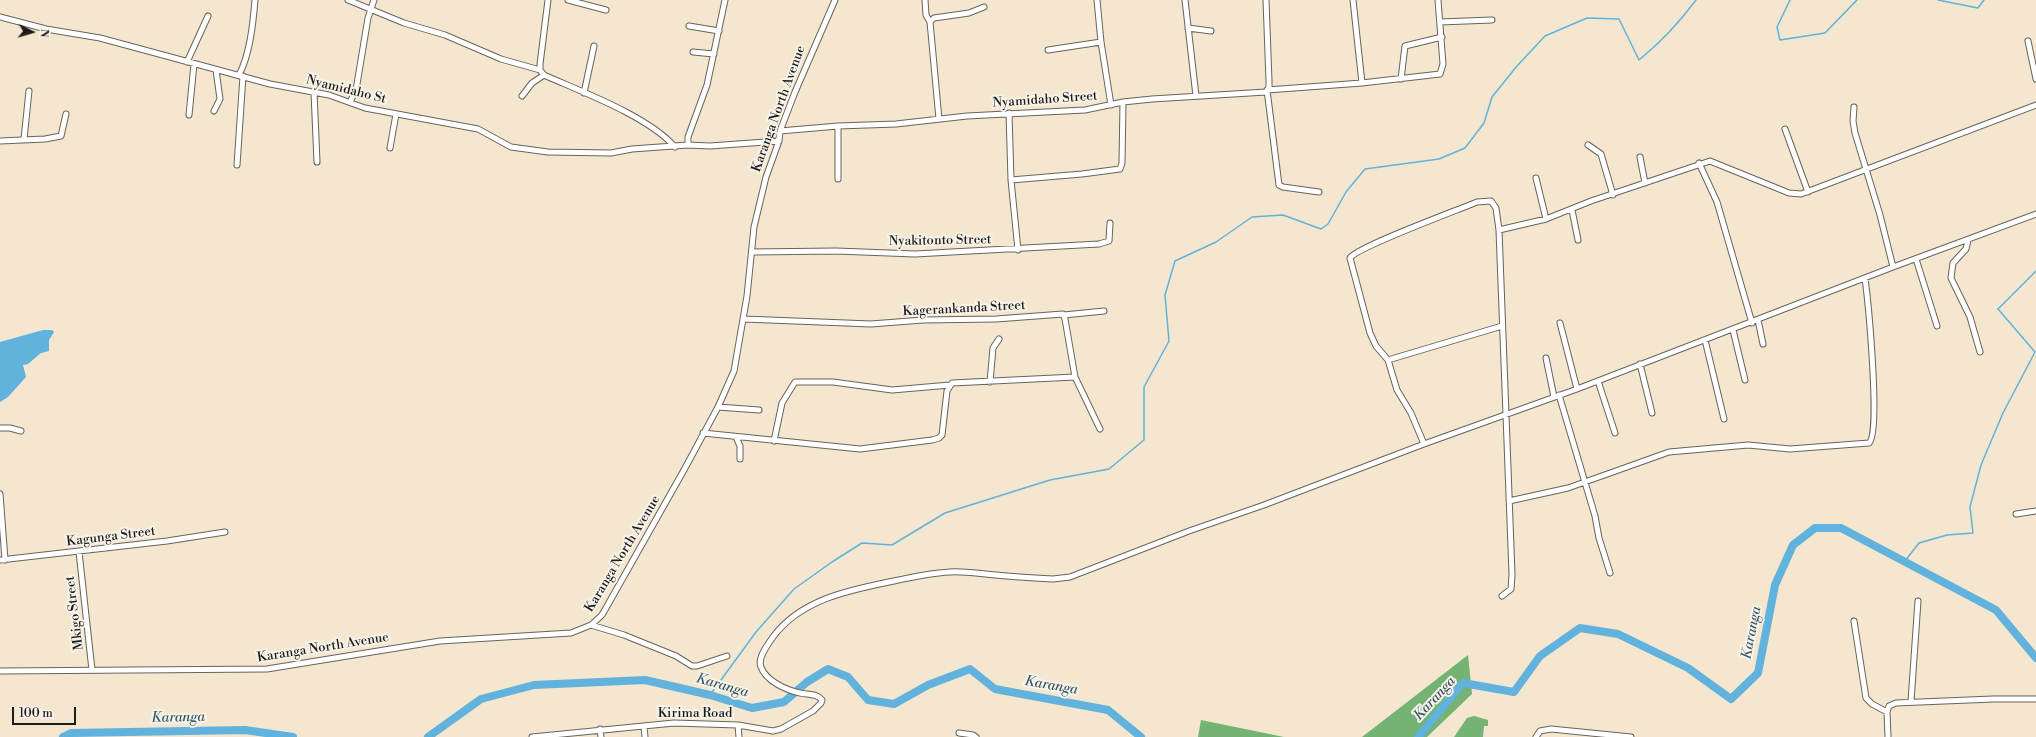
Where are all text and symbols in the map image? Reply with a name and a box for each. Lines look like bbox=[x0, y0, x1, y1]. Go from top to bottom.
north arrow bbox=[12, 12, 52, 52]
text: N bbox=[37, 28, 51, 38]
street label: Karanga North Avenue bbox=[749, 44, 809, 174]
street label: Nyamidaho St bbox=[304, 73, 388, 107]
street label: Nyamidaho Street bbox=[992, 89, 1098, 111]
street label: Nyakitonto Street bbox=[889, 232, 991, 250]
street label: Kagerankanda Street bbox=[902, 298, 1026, 320]
street label: Karanga North Avenue bbox=[582, 493, 664, 615]
street label: Kagunga Street bbox=[66, 524, 156, 550]
street label: Mkigo Street bbox=[63, 575, 87, 651]
water label: Karanga bbox=[1739, 605, 1765, 661]
street label: Karanga North Avenue bbox=[256, 630, 390, 666]
water label: Karanga bbox=[694, 671, 750, 701]
water label: Karanga bbox=[1023, 673, 1079, 699]
water label: Karanga bbox=[1411, 674, 1459, 724]
scale bar bbox=[14, 699, 78, 725]
text: 100 m bbox=[19, 706, 53, 721]
street label: Kirima Road bbox=[658, 706, 732, 722]
water label: Karanga bbox=[151, 709, 205, 727]

